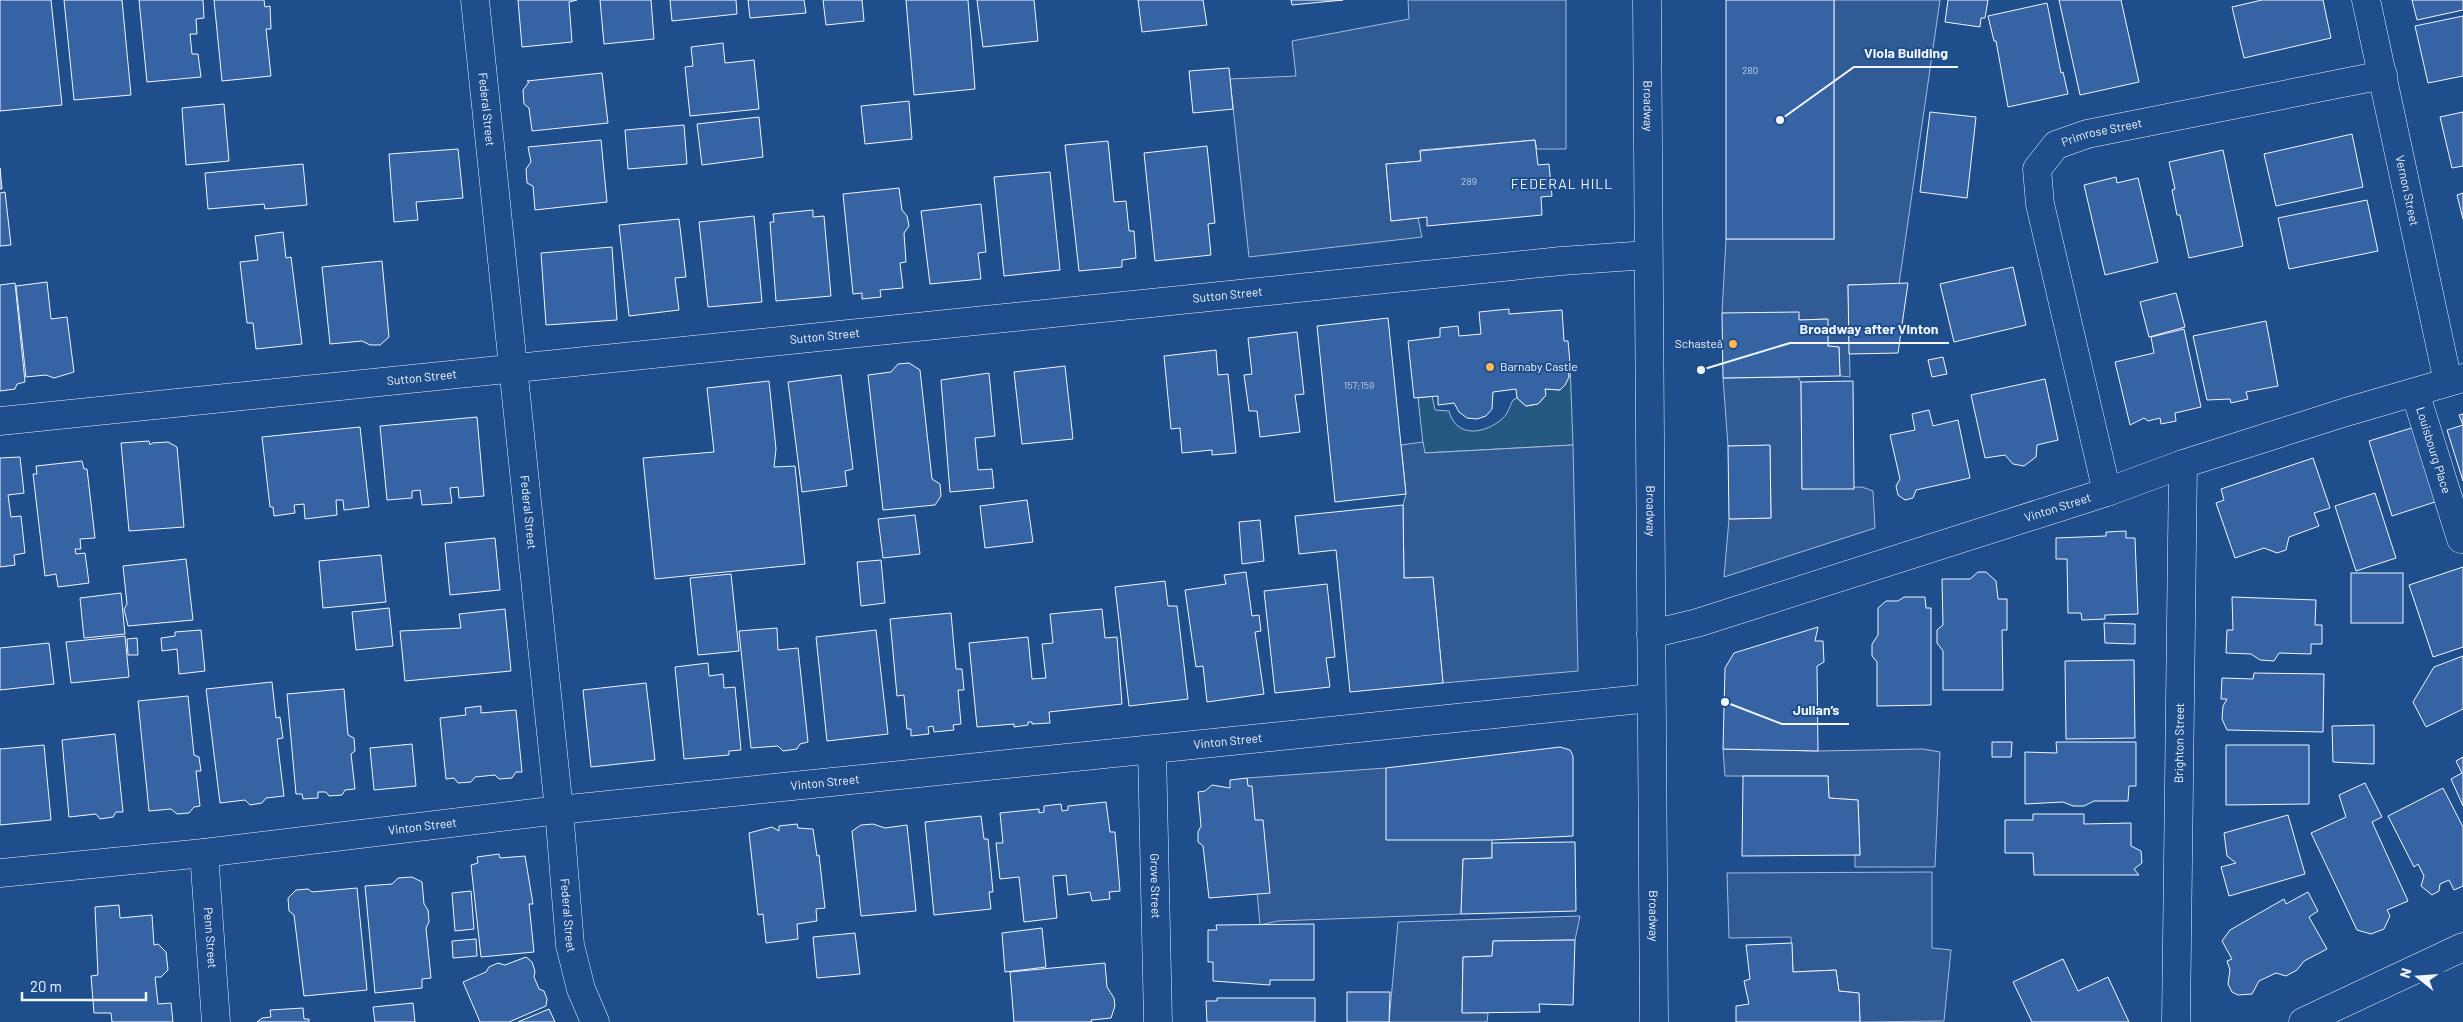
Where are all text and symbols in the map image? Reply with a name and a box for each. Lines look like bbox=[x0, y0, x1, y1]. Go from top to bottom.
callout: Viola Building bbox=[1854, 38, 1958, 67]
text: Viola Building bbox=[1864, 44, 1948, 61]
house number: 280 bbox=[1742, 64, 1758, 76]
street label: Federal Street bbox=[477, 72, 498, 147]
street label: Broadway bbox=[1642, 80, 1656, 132]
street label: Primrose Street bbox=[2059, 115, 2143, 149]
street label: Vernon Street bbox=[2394, 154, 2422, 227]
house number: 289 bbox=[1461, 175, 1477, 187]
district label: FEDERAL HILL bbox=[1511, 175, 1613, 192]
street label: Sutton Street bbox=[1192, 284, 1263, 305]
callout: Broadway after Vinton bbox=[1790, 314, 1949, 343]
text: Broadway after Vinton bbox=[1800, 320, 1938, 337]
street label: Sutton Street bbox=[789, 325, 860, 346]
place label: Schasteâ bbox=[1675, 336, 1723, 350]
marker: Schasteâ bbox=[1727, 338, 1739, 350]
place label: Barnaby Castle bbox=[1500, 359, 1578, 373]
marker: Barnaby Castle bbox=[1484, 361, 1496, 373]
street label: Sutton Street bbox=[386, 366, 457, 387]
house number: 157;159 bbox=[1344, 379, 1374, 391]
street label: Louisbourg Place bbox=[2414, 405, 2454, 495]
street label: Federal Street bbox=[518, 475, 540, 550]
street label: Broadway bbox=[1644, 485, 1659, 537]
street label: Vinton Street bbox=[2022, 490, 2092, 524]
callout: Julian’s bbox=[1782, 695, 1849, 724]
text: Julian’s bbox=[1793, 701, 1839, 718]
street label: Brighton Street bbox=[2171, 703, 2186, 783]
street label: Vinton Street bbox=[1193, 730, 1263, 751]
street label: Vinton Street bbox=[790, 771, 860, 792]
street label: Vinton Street bbox=[387, 814, 457, 837]
street label: Grove Street bbox=[1148, 853, 1164, 919]
street label: Federal Street bbox=[559, 878, 580, 954]
street label: Broadway bbox=[1647, 890, 1661, 942]
street label: Penn Street bbox=[202, 907, 220, 969]
north arrow bbox=[2393, 952, 2443, 1002]
text: N bbox=[2396, 966, 2415, 980]
scale bar bbox=[22, 970, 146, 1002]
text: 20 m bbox=[30, 977, 62, 995]

